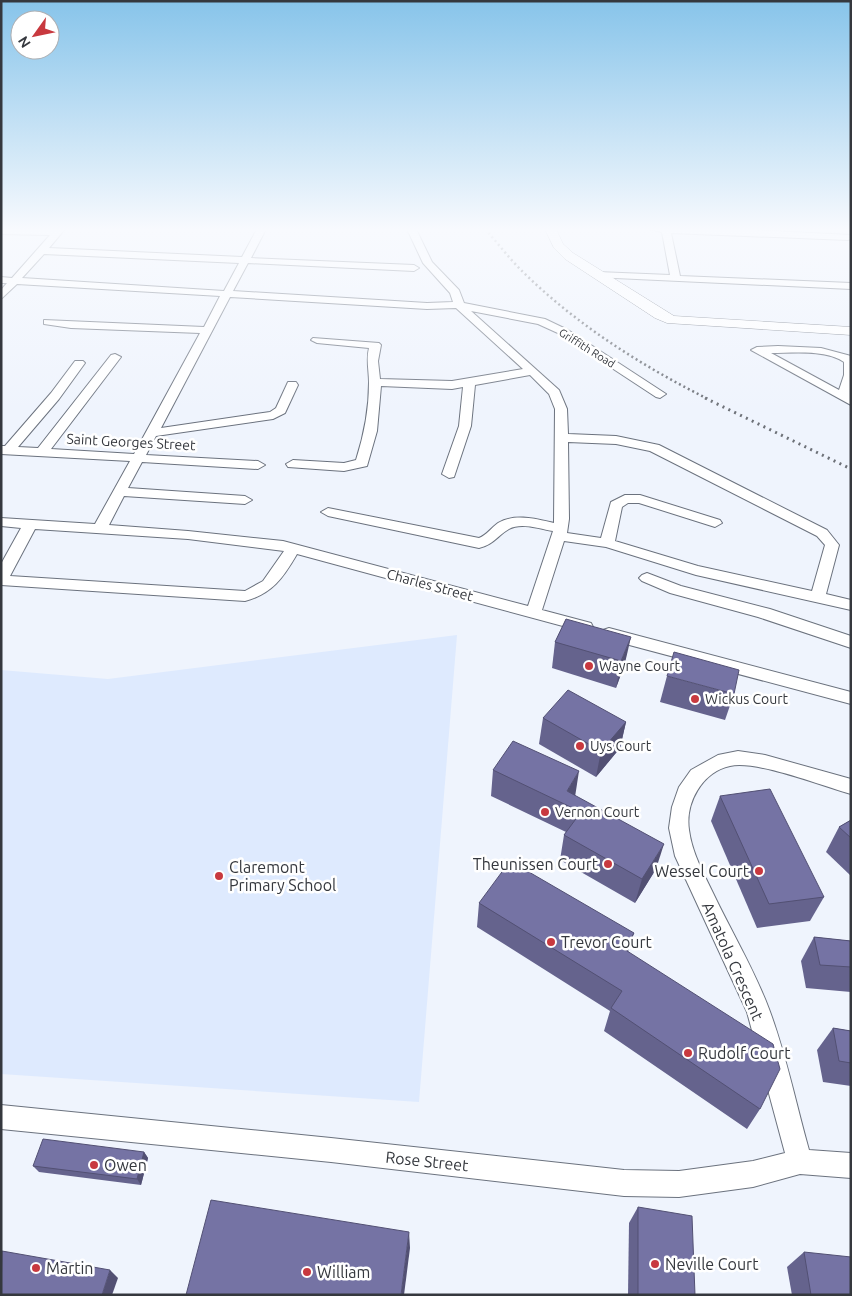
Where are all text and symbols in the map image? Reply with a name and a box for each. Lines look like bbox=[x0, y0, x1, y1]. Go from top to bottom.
north arrow bbox=[10, 10, 60, 60]
text: N bbox=[15, 33, 34, 51]
street label: Griffith Road bbox=[557, 326, 617, 370]
street label: Saint Georges Street bbox=[66, 431, 196, 453]
street label: Charles Street bbox=[385, 566, 475, 604]
place label: Wayne Court bbox=[599, 658, 681, 674]
marker: Wayne Court bbox=[583, 660, 595, 672]
place label: Wickus Court bbox=[705, 691, 789, 707]
marker: Wickus Court bbox=[689, 693, 701, 705]
place label: Uys Court bbox=[590, 738, 652, 754]
marker: Uys Court bbox=[574, 740, 586, 752]
place label: Vernon Court bbox=[555, 804, 640, 820]
marker: Vernon Court bbox=[539, 806, 551, 818]
place label: Theunissen Court bbox=[473, 855, 599, 873]
place label: Claremont Primary School bbox=[229, 858, 336, 894]
marker: Theunissen Court bbox=[602, 858, 614, 870]
place label: Wessel Court bbox=[654, 862, 750, 880]
marker: Wessel Court bbox=[753, 865, 765, 877]
marker: Claremont Primary School bbox=[213, 870, 225, 882]
street label: Amatola Crescent bbox=[699, 899, 767, 1024]
place label: Trevor Court bbox=[561, 933, 652, 951]
marker: Trevor Court bbox=[545, 936, 557, 948]
place label: Rudolf Court bbox=[698, 1044, 791, 1062]
marker: Rudolf Court bbox=[682, 1047, 694, 1059]
street label: Rose Street bbox=[385, 1148, 470, 1174]
place label: Owen bbox=[104, 1156, 147, 1174]
marker: Owen bbox=[88, 1159, 100, 1171]
place label: Neville Court bbox=[665, 1255, 759, 1273]
marker: Neville Court bbox=[649, 1258, 661, 1270]
place label: Martin bbox=[46, 1259, 94, 1277]
marker: Martin bbox=[30, 1262, 42, 1274]
place label: William bbox=[317, 1263, 370, 1281]
marker: William bbox=[301, 1266, 313, 1278]

